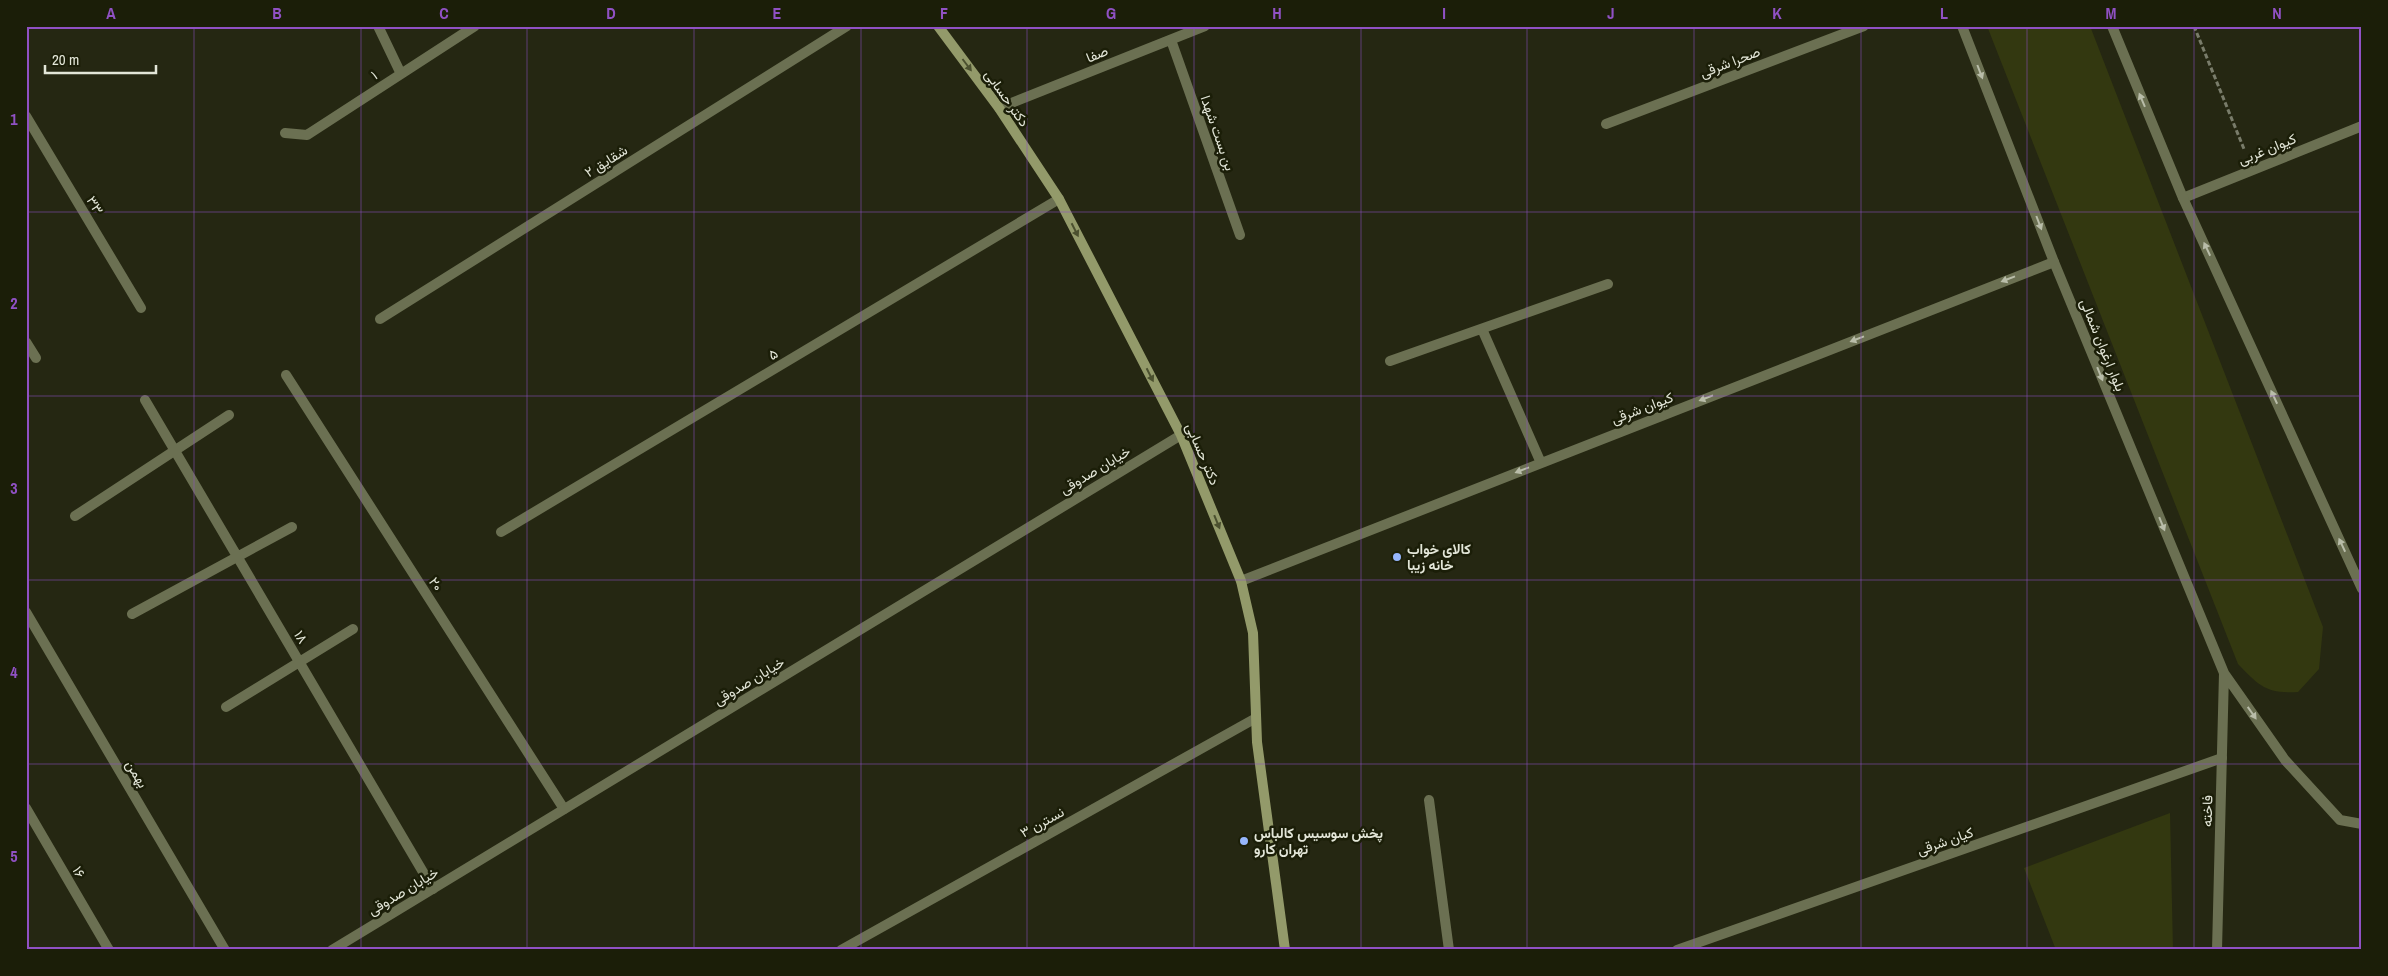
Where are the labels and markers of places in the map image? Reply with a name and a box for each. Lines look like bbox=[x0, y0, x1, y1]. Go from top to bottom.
place label: کالای خواب خانه زیبا bbox=[1407, 540, 1471, 574]
marker: کالای خواب خانه زیبا bbox=[1391, 551, 1403, 563]
place label: پخش سوسیس کالباس تهران کارو bbox=[1254, 824, 1383, 858]
marker: پخش سوسیس کالباس تهران کارو bbox=[1238, 835, 1250, 847]

